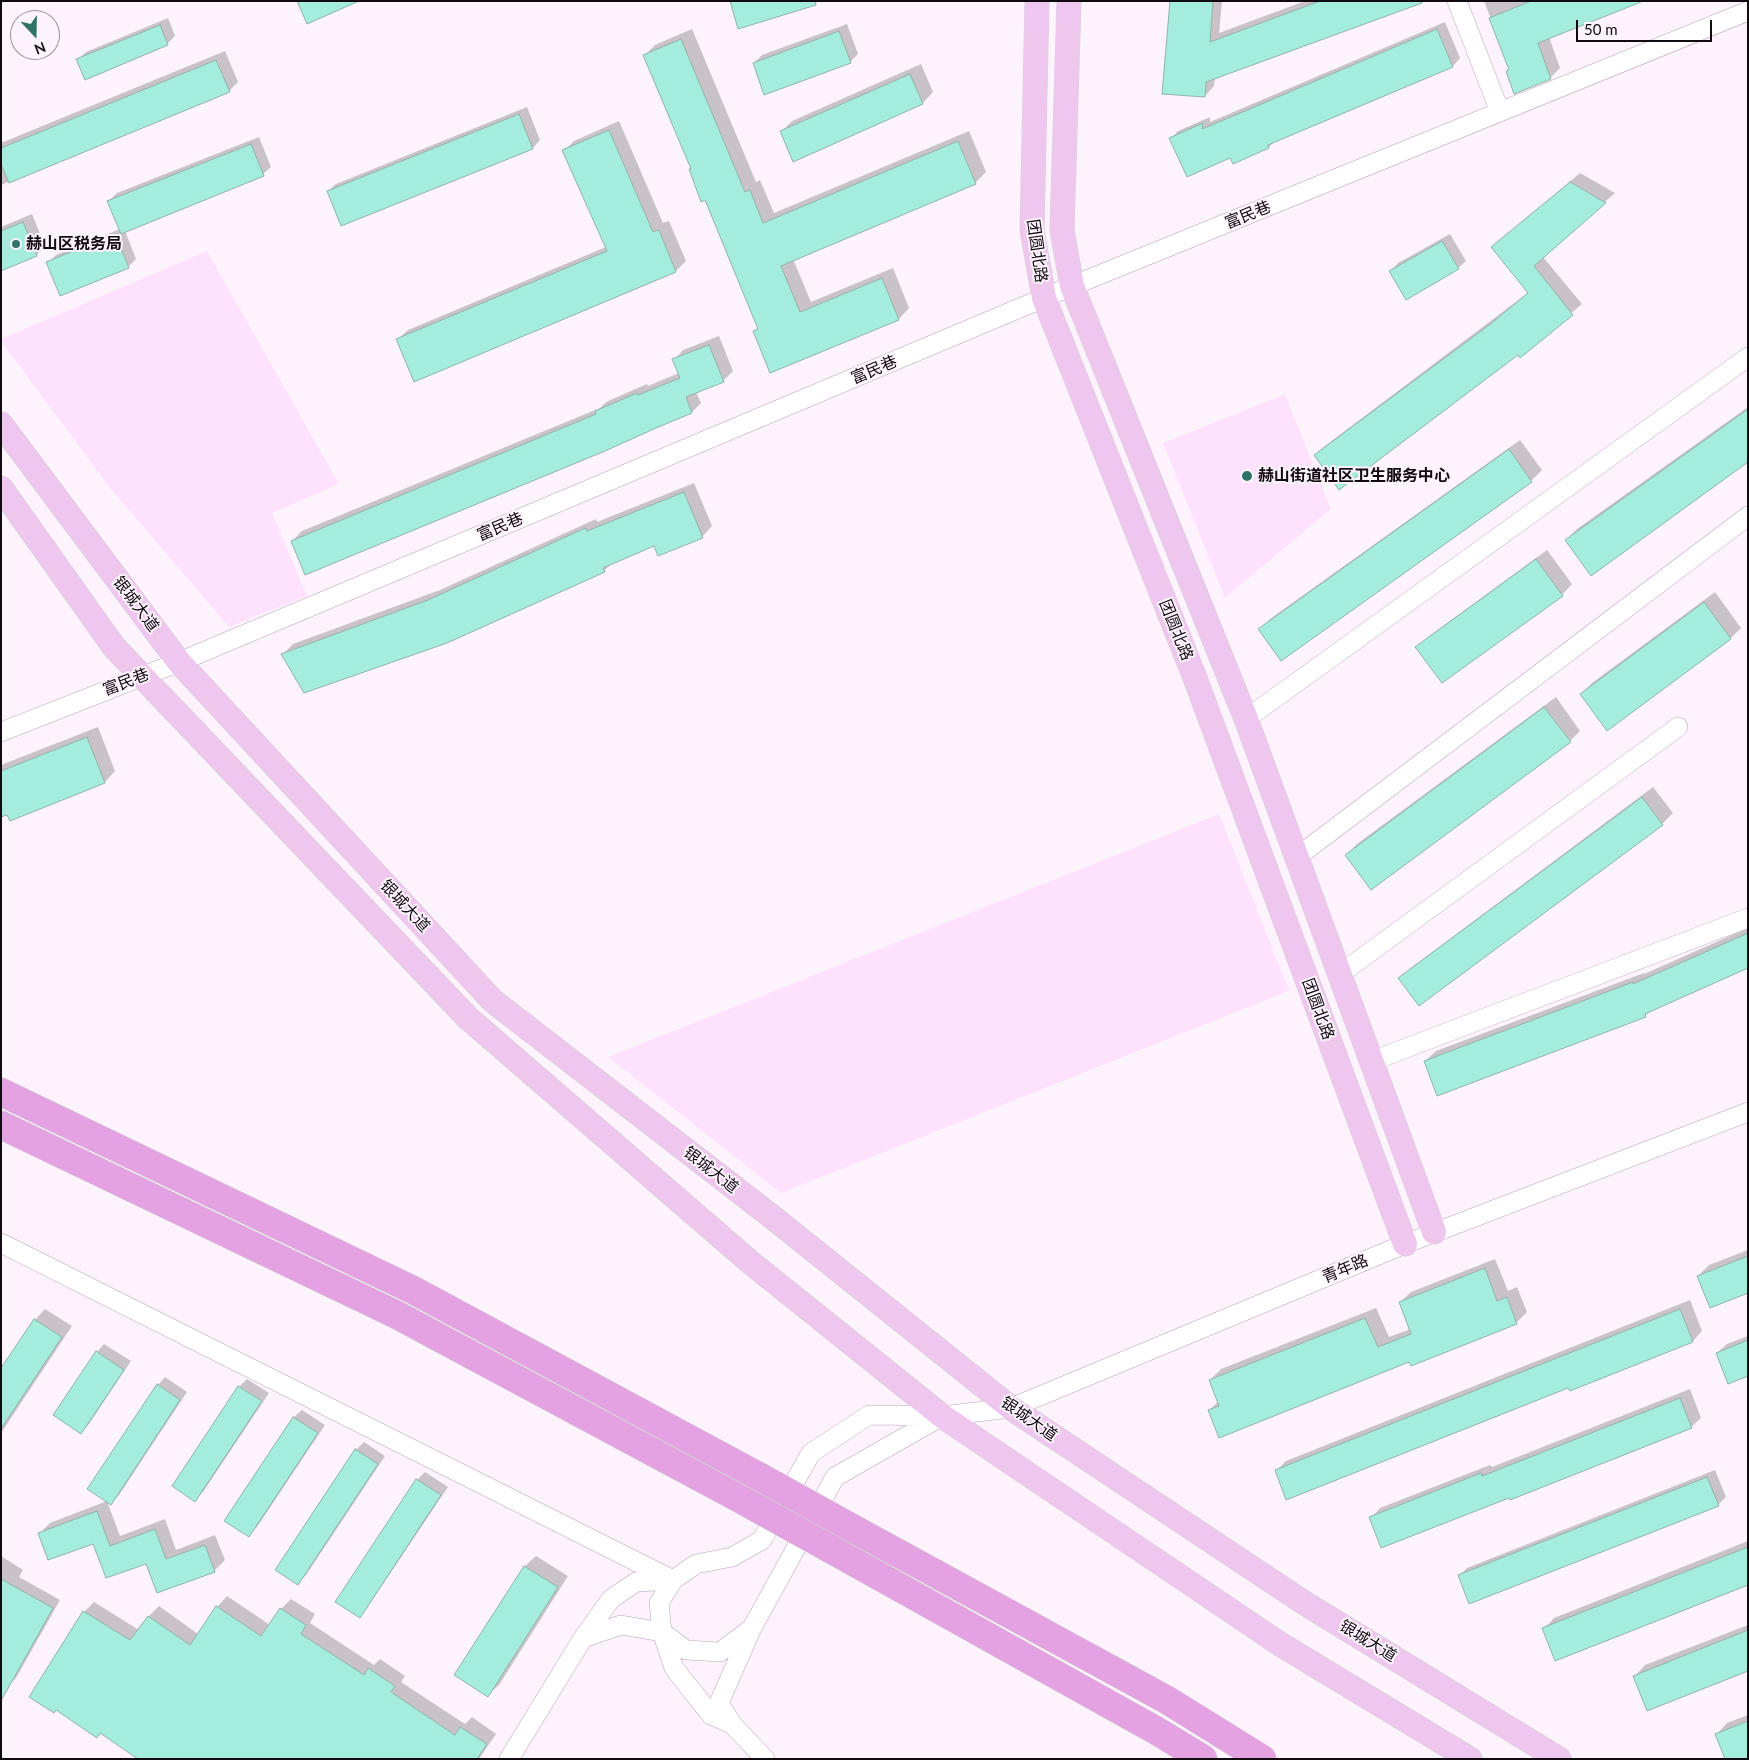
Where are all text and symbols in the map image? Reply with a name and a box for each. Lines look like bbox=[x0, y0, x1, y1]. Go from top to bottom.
north arrow bbox=[10, 10, 60, 60]
scale bar bbox=[1579, 10, 1715, 42]
text: 50 m bbox=[1584, 20, 1618, 38]
text: N bbox=[32, 39, 48, 58]
street label: 富民巷 bbox=[1222, 197, 1274, 233]
street label: 团圆北路 bbox=[1023, 218, 1051, 284]
place label: 赫山区税务局 bbox=[26, 234, 122, 254]
marker: 赫山区税务局 bbox=[10, 238, 22, 250]
street label: 富民巷 bbox=[848, 352, 900, 388]
place label: 赫山街道社区卫生服务中心 bbox=[1258, 466, 1450, 486]
marker: 赫山街道社区卫生服务中心 bbox=[1240, 469, 1254, 483]
street label: 富民巷 bbox=[474, 509, 526, 545]
street label: 银城大道 bbox=[109, 573, 163, 635]
street label: 团圆北路 bbox=[1155, 597, 1197, 663]
street label: 富民巷 bbox=[100, 664, 152, 700]
street label: 银城大道 bbox=[376, 876, 434, 936]
street label: 团圆北路 bbox=[1298, 976, 1338, 1042]
street label: 银城大道 bbox=[680, 1143, 742, 1197]
street label: 青年路 bbox=[1319, 1251, 1371, 1287]
street label: 银城大道 bbox=[997, 1393, 1061, 1445]
street label: 银城大道 bbox=[1336, 1616, 1400, 1666]

